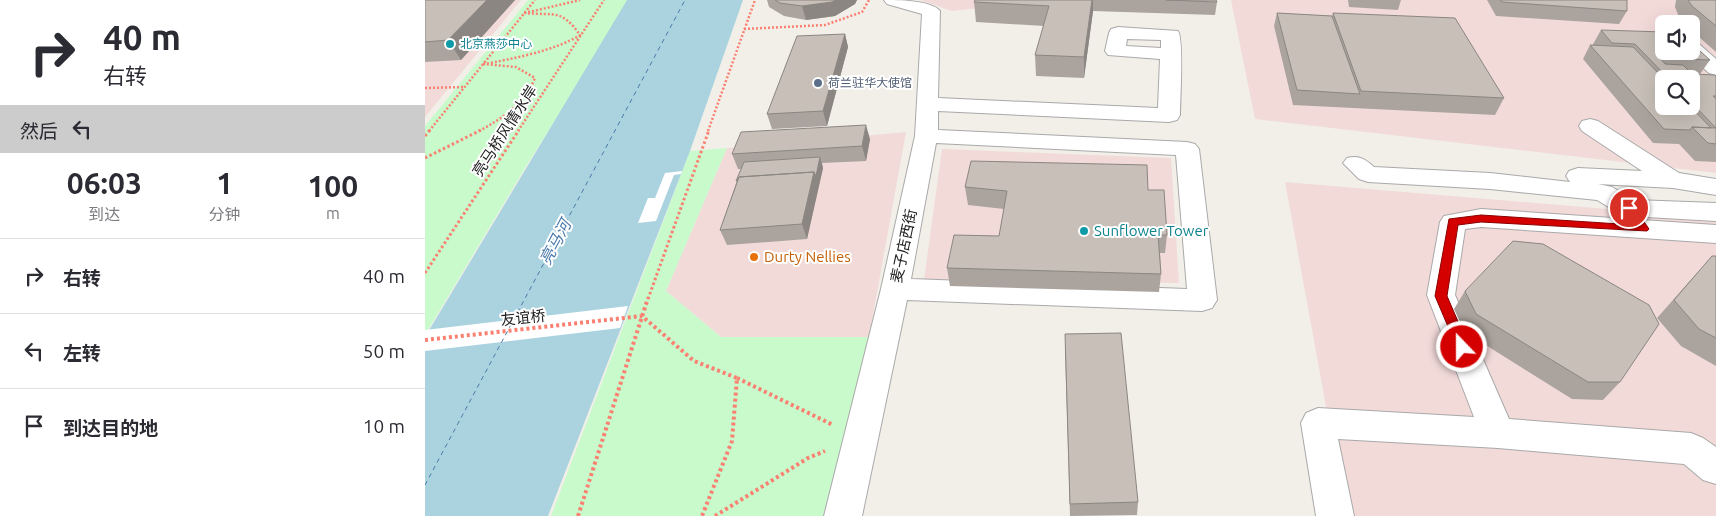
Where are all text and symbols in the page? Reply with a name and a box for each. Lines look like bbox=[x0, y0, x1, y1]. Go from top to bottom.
map controls bbox=[1655, 15, 1700, 115]
button: sound bbox=[1655, 15, 1700, 60]
text: 40 m bbox=[103, 17, 181, 57]
icon: right bbox=[20, 20, 85, 85]
place label: 北京燕莎中心 bbox=[460, 37, 532, 50]
marker: 北京燕莎中心 bbox=[444, 38, 456, 50]
text: 右转 bbox=[103, 63, 147, 88]
button: search bbox=[1655, 70, 1700, 115]
place label: 荷兰驻华大使馆 bbox=[828, 76, 912, 89]
marker: 荷兰驻华大使馆 bbox=[812, 77, 824, 89]
street label: 亮马桥风情水岸 bbox=[469, 82, 540, 179]
icon: left bbox=[68, 115, 96, 143]
text: 然后 bbox=[20, 120, 58, 142]
text: 06:03 bbox=[67, 166, 142, 200]
text: 1 bbox=[216, 166, 233, 200]
text: 100 bbox=[307, 169, 358, 203]
pin bbox=[1608, 187, 1650, 229]
icon: arrive bbox=[1615, 194, 1643, 222]
text: m bbox=[326, 204, 340, 222]
text: 到达 bbox=[88, 205, 120, 223]
text: 分钟 bbox=[209, 205, 241, 223]
street label: 麦子店西街 bbox=[887, 207, 920, 284]
water label: 亮马河 bbox=[536, 214, 576, 267]
place label: Sunflower Tower bbox=[1094, 222, 1209, 239]
marker: Sunflower Tower bbox=[1078, 225, 1090, 237]
place label: Durty Nellies bbox=[764, 248, 851, 265]
marker: Durty Nellies bbox=[748, 251, 760, 263]
icon: right bbox=[20, 262, 48, 290]
text: 40 m bbox=[363, 265, 405, 287]
text: 右转 bbox=[63, 267, 101, 289]
street label: 友谊桥 bbox=[500, 307, 546, 328]
position arrow bbox=[1435, 320, 1487, 372]
icon: left bbox=[20, 337, 48, 365]
text: 50 m bbox=[363, 340, 405, 362]
text: 左转 bbox=[63, 342, 101, 364]
icon: arrive bbox=[20, 412, 48, 440]
text: 10 m bbox=[363, 415, 405, 437]
text: 到达目的地 bbox=[63, 417, 158, 439]

